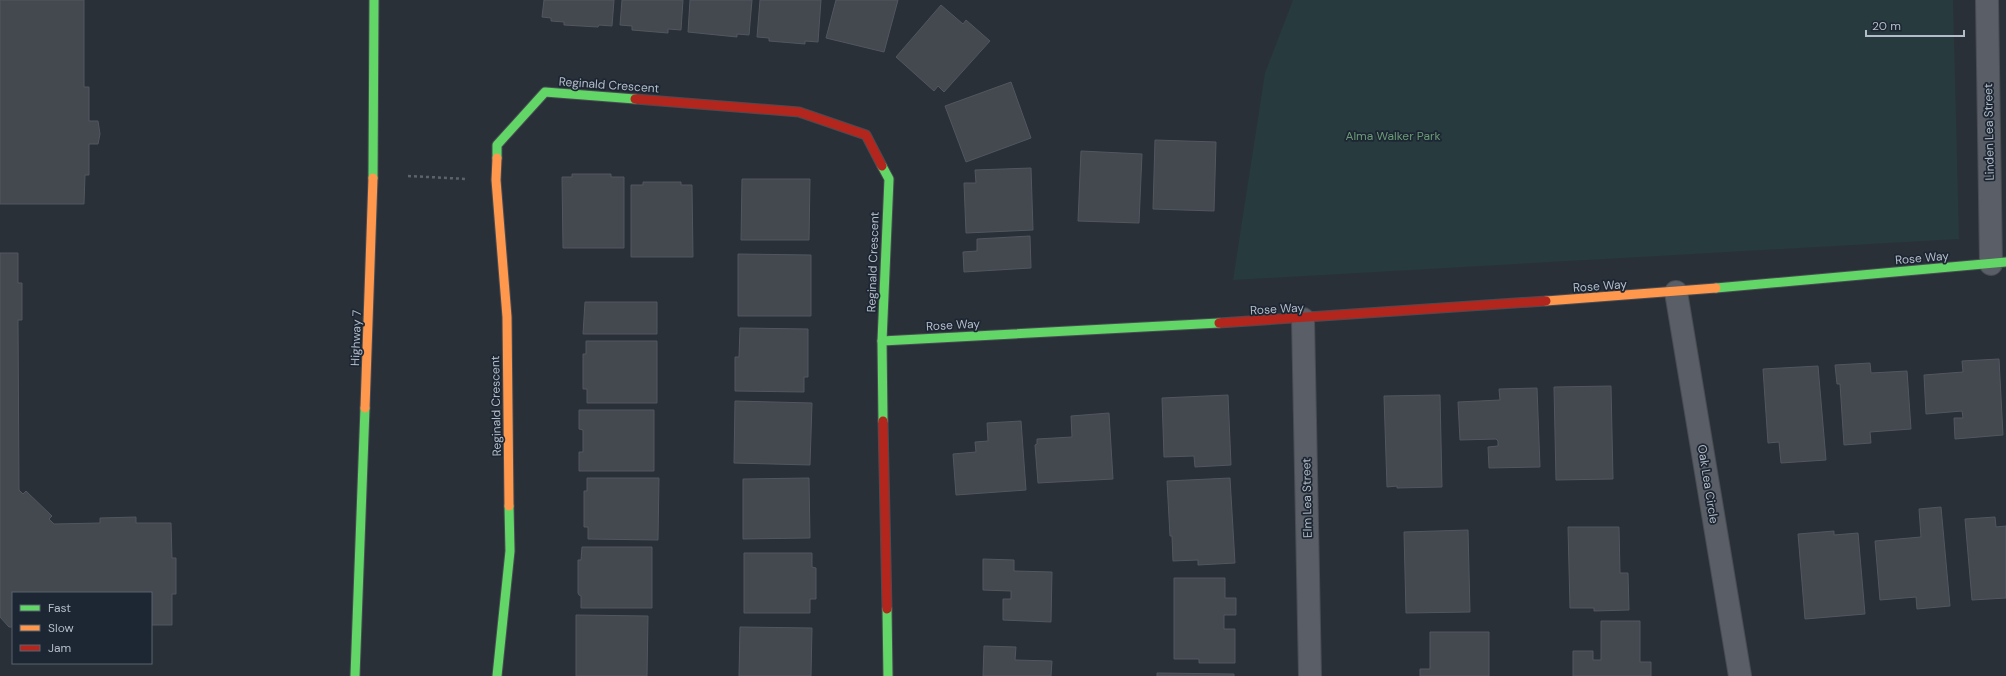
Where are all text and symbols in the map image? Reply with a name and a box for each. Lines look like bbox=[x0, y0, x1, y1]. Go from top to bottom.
scale bar bbox=[1866, 12, 1964, 38]
text: 20 m bbox=[1872, 18, 1901, 34]
street label: Reginald Crescent bbox=[558, 74, 660, 97]
street label: Linden Lea Street bbox=[1980, 83, 1998, 181]
park label: Alma Walker Park bbox=[1345, 128, 1441, 144]
street label: Reginald Crescent bbox=[863, 211, 883, 313]
street label: Rose Way bbox=[1894, 248, 1950, 268]
street label: Rose Way bbox=[1573, 276, 1628, 296]
street label: Rose Way bbox=[1250, 300, 1305, 318]
street label: Highway 7 bbox=[347, 310, 365, 366]
street label: Rose Way bbox=[926, 316, 981, 334]
street label: Reginald Crescent bbox=[487, 355, 505, 457]
street label: Oak Lea Circle bbox=[1694, 443, 1722, 525]
street label: Elm Lea Street bbox=[1298, 458, 1316, 538]
legend bbox=[12, 592, 152, 664]
text: Fast bbox=[48, 600, 71, 616]
text: Slow bbox=[48, 620, 74, 636]
text: Jam bbox=[48, 640, 71, 656]

